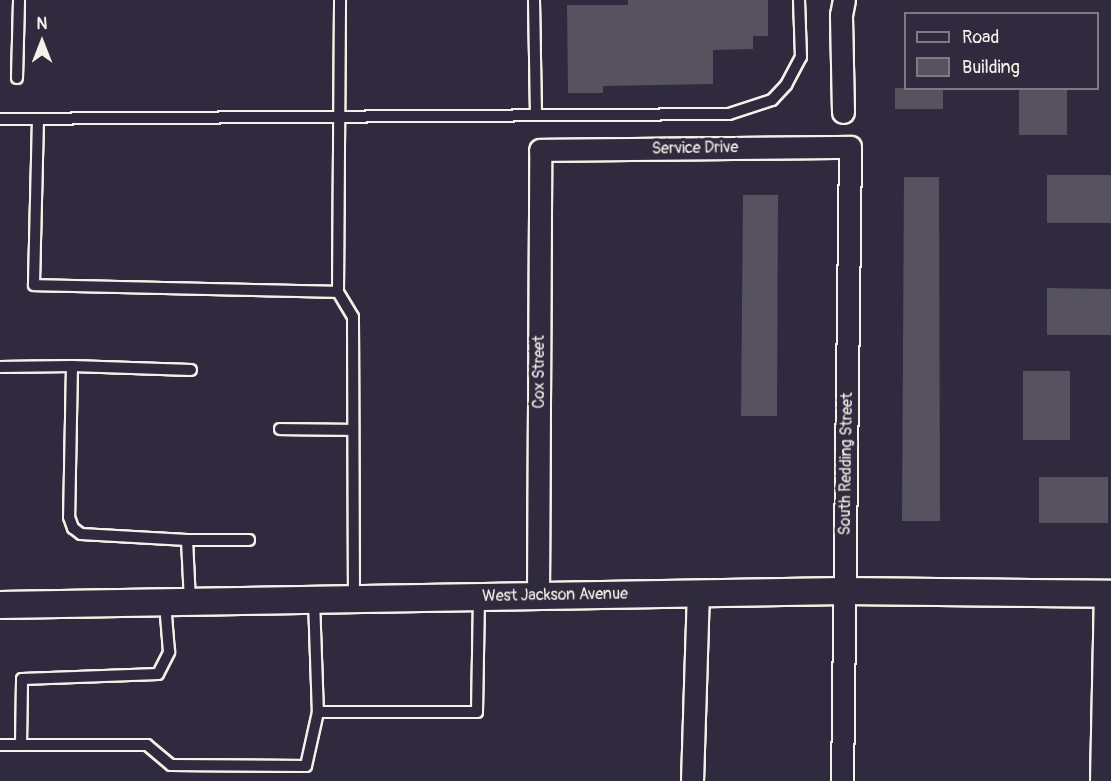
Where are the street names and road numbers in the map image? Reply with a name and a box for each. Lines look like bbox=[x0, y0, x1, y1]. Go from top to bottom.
street label: Service Drive bbox=[652, 138, 738, 158]
street label: Cox Street bbox=[529, 335, 549, 409]
street label: South Redding Street bbox=[835, 392, 857, 536]
street label: West Jackson Avenue bbox=[482, 584, 628, 606]

